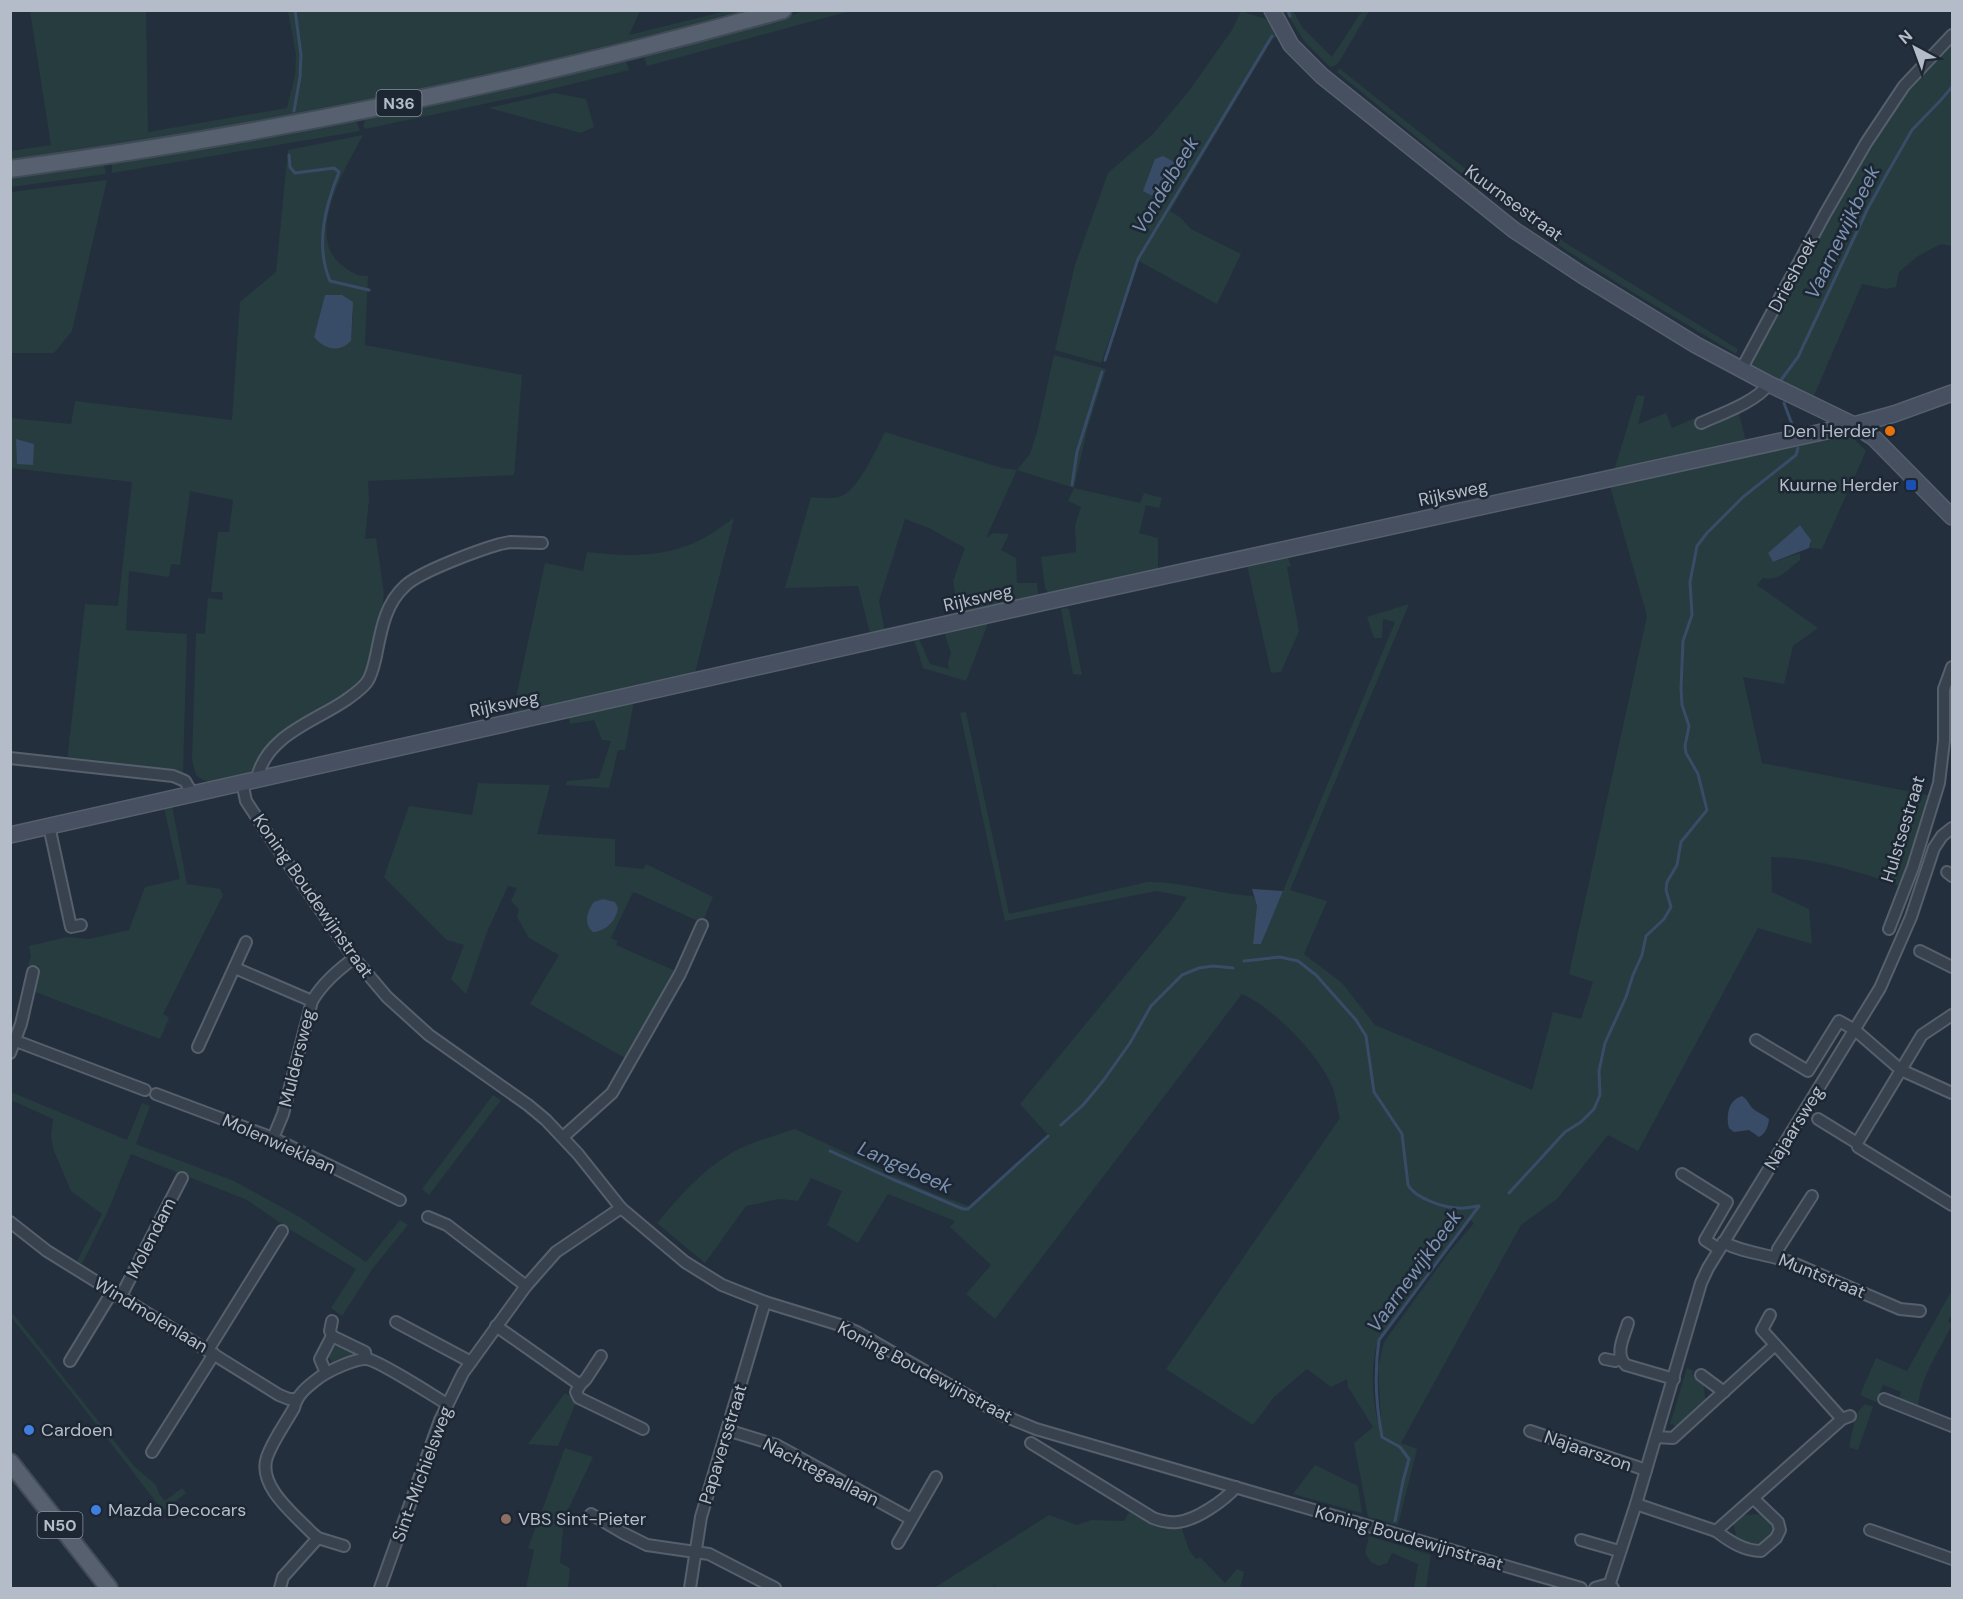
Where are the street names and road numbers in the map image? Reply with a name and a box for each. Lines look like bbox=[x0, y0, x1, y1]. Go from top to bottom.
road number: N36 bbox=[376, 90, 422, 116]
street label: Kuurnsestraat bbox=[1460, 159, 1568, 247]
street label: Drieshoek bbox=[1763, 232, 1823, 316]
street label: Rijksweg bbox=[1416, 474, 1490, 512]
street label: Rijksweg bbox=[941, 578, 1015, 618]
street label: Rijksweg bbox=[467, 685, 541, 723]
street label: Hulstsestraat bbox=[1875, 773, 1931, 885]
street label: Koning Boudewijnstraat bbox=[247, 809, 379, 983]
street label: Muldersweg bbox=[273, 1007, 321, 1109]
street label: Najaarsweg bbox=[1759, 1081, 1829, 1175]
street label: Molenwieklaan bbox=[219, 1108, 339, 1180]
street label: Molendam bbox=[120, 1194, 182, 1282]
street label: Muntstraat bbox=[1775, 1248, 1869, 1304]
street label: Windmolenlaan bbox=[90, 1272, 212, 1358]
street label: Koning Boudewijnstraat bbox=[833, 1316, 1017, 1428]
street label: Papaversstraat bbox=[693, 1381, 753, 1507]
street label: Sint-Michielsweg bbox=[386, 1403, 458, 1545]
street label: Najaarszon bbox=[1541, 1425, 1635, 1477]
street label: Nachtegaallaan bbox=[759, 1432, 883, 1512]
street label: Koning Boudewijnstraat bbox=[1312, 1500, 1506, 1576]
road number: N50 bbox=[38, 1512, 82, 1538]

